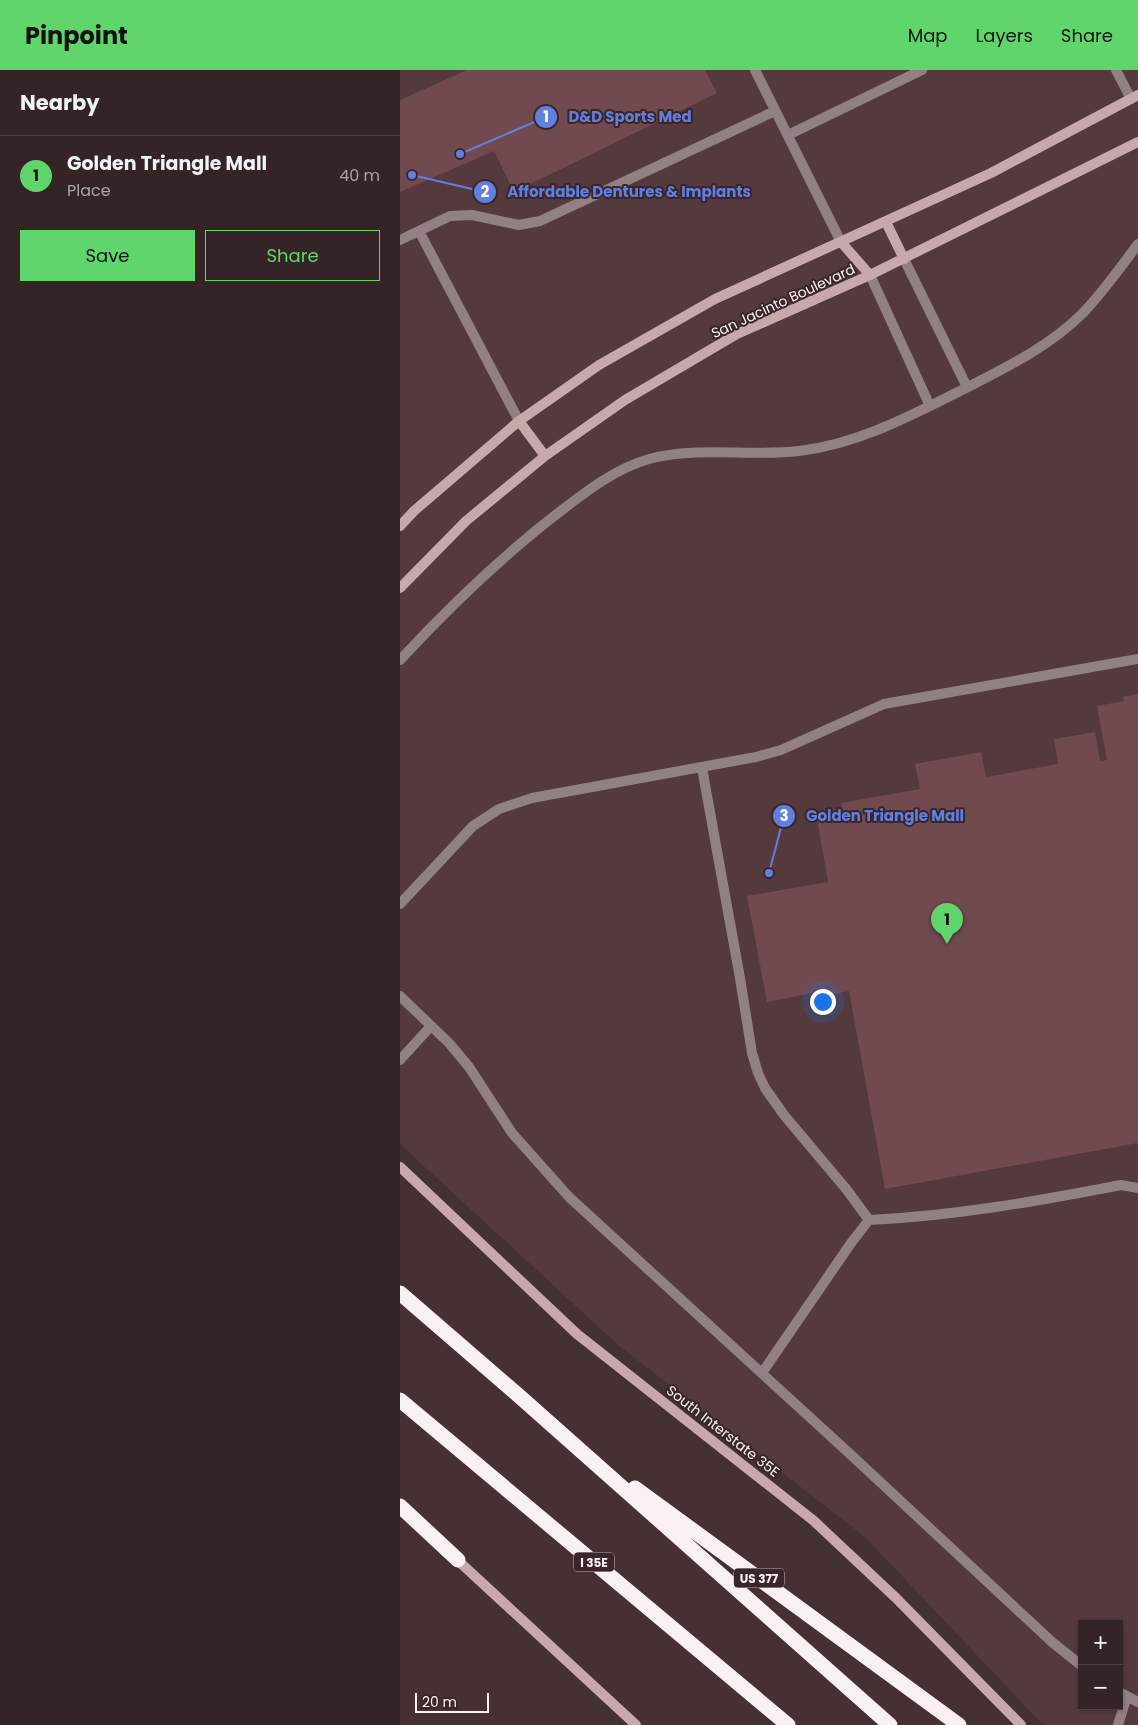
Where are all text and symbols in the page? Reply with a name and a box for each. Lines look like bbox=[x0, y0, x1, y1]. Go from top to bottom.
text: Pinpoint bbox=[25, 19, 128, 52]
text: Map bbox=[908, 23, 948, 48]
text: Layers bbox=[976, 23, 1033, 48]
text: Share bbox=[1061, 23, 1113, 48]
text: Nearby bbox=[20, 88, 100, 117]
callout: D&D Sports Med bbox=[534, 102, 702, 132]
text: 1 bbox=[543, 106, 549, 127]
text: D&D Sports Med bbox=[568, 106, 692, 127]
text: Golden Triangle Mall bbox=[67, 150, 267, 177]
text: 1 bbox=[33, 164, 39, 187]
text: 40 m bbox=[339, 164, 380, 187]
callout: Affordable Dentures & Implants bbox=[472, 177, 761, 207]
text: Place bbox=[67, 179, 111, 202]
text: 2 bbox=[481, 181, 490, 202]
text: Affordable Dentures & Implants bbox=[507, 181, 751, 202]
button: Save bbox=[20, 230, 195, 281]
button: Share bbox=[205, 230, 380, 281]
street label: San Jacinto Boulevard bbox=[708, 259, 858, 343]
callout: Golden Triangle Mall bbox=[771, 801, 974, 831]
text: 3 bbox=[779, 805, 789, 826]
text: Golden Triangle Mall bbox=[806, 805, 964, 826]
pin: 1 bbox=[931, 903, 963, 944]
your location bbox=[810, 989, 836, 1015]
street label: South Interstate 35E bbox=[662, 1380, 784, 1482]
road number: I 35E bbox=[574, 1552, 614, 1571]
road number: US 377 bbox=[734, 1569, 784, 1588]
map controls bbox=[1078, 1620, 1123, 1710]
button: + bbox=[1078, 1620, 1123, 1665]
button: − bbox=[1078, 1665, 1123, 1710]
scale bar bbox=[415, 1690, 489, 1713]
text: 20 m bbox=[422, 1692, 457, 1712]

